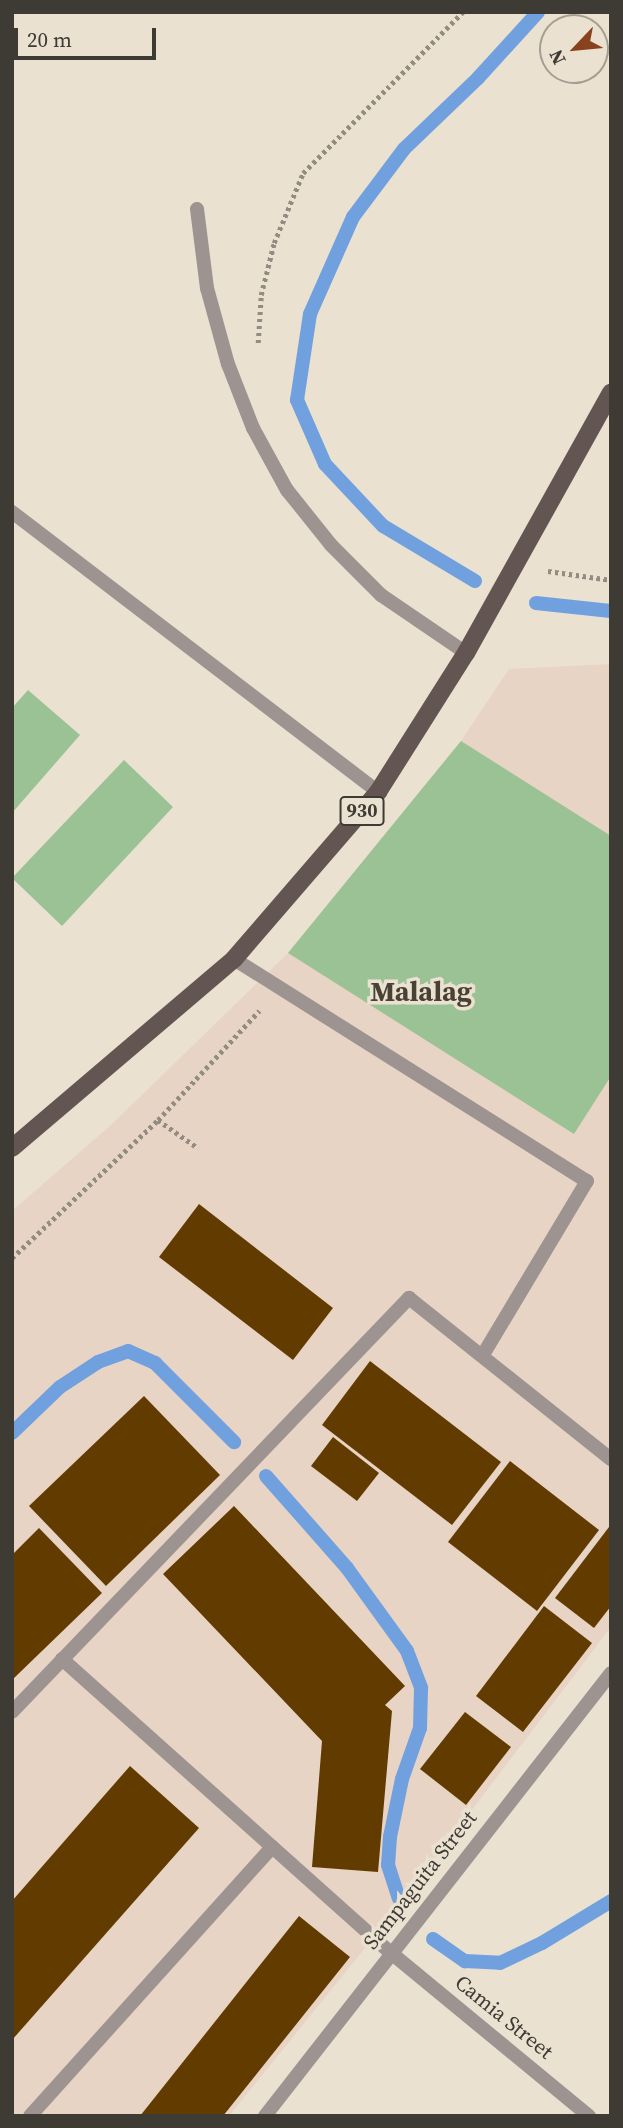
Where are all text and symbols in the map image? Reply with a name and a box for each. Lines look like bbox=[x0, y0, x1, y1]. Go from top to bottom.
scale bar bbox=[18, 14, 159, 58]
north arrow bbox=[539, 14, 609, 84]
text: 20 m bbox=[27, 25, 72, 54]
text: N bbox=[542, 45, 572, 69]
road number: 930 bbox=[339, 796, 385, 826]
district label: Malalag bbox=[370, 974, 472, 1008]
street label: Sampaguita Street bbox=[358, 1806, 482, 1954]
street label: Camia Street bbox=[450, 1970, 558, 2064]

